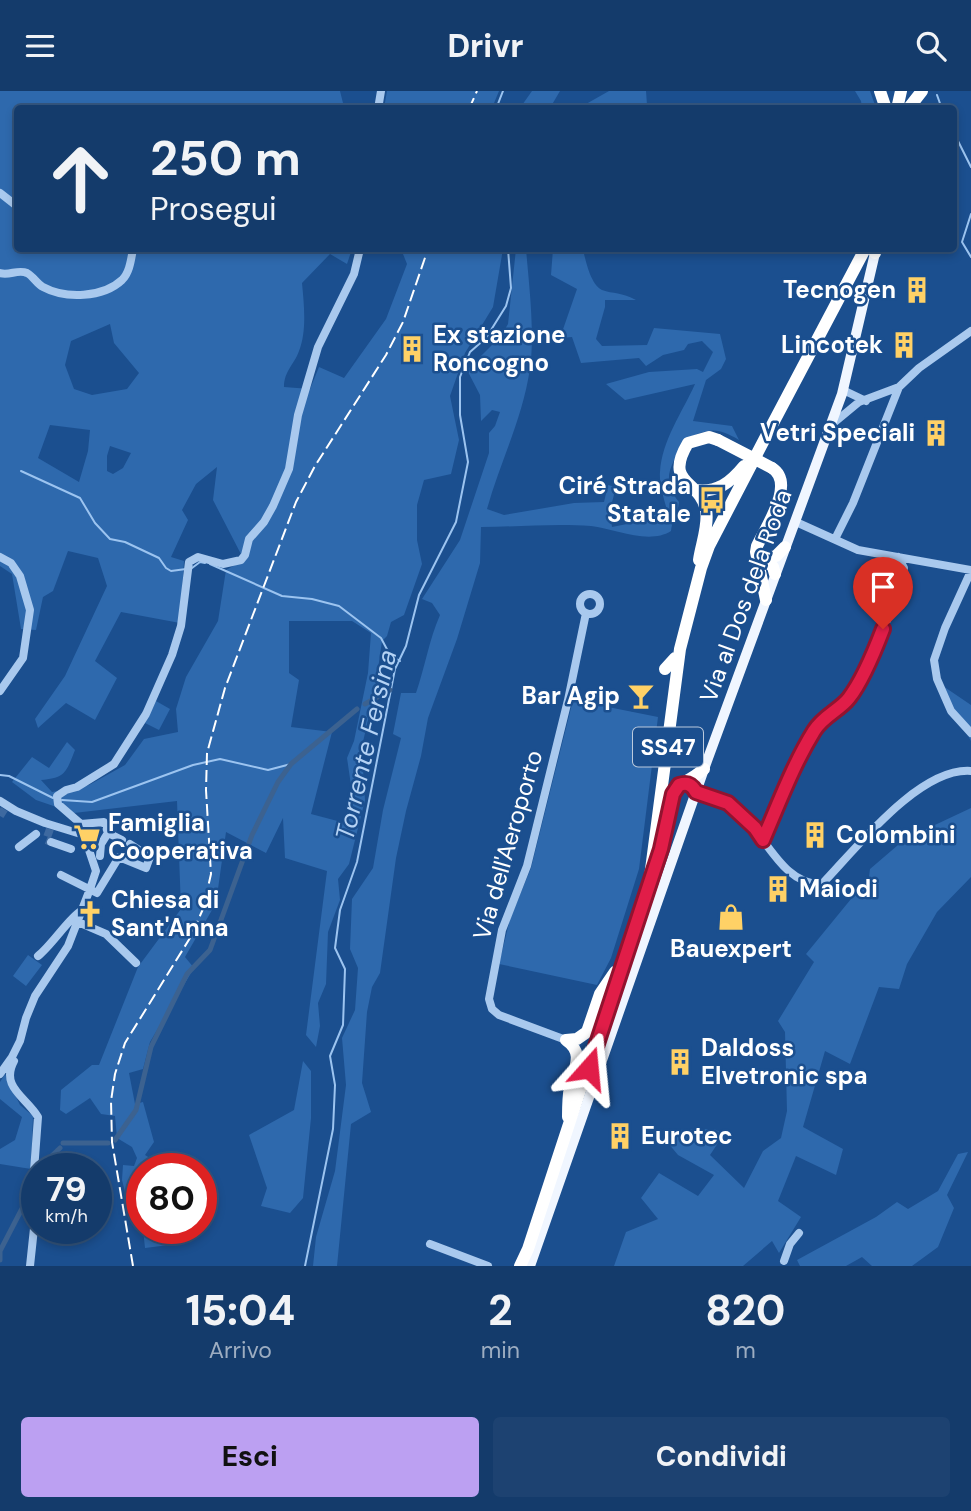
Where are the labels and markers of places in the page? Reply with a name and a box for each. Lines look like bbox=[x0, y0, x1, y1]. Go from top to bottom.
place label: Tecnogen bbox=[783, 274, 896, 305]
building icon: Tecnogen bbox=[902, 275, 932, 305]
place label: Ex stazione Roncogno bbox=[433, 319, 565, 378]
place label: Lincotek bbox=[781, 329, 883, 360]
building icon: Lincotek bbox=[889, 330, 919, 360]
building icon: Ex stazione Roncogno bbox=[397, 334, 427, 364]
place label: Vetri Speciali bbox=[760, 417, 915, 448]
building icon: Vetri Speciali bbox=[921, 418, 951, 448]
place label: Ciré Strada Statale bbox=[558, 470, 691, 529]
bus stop icon: Ciré Strada Statale bbox=[697, 485, 727, 515]
pin bbox=[853, 557, 913, 629]
place label: Bar Agip bbox=[522, 680, 620, 711]
bar icon: Bar Agip bbox=[626, 681, 656, 711]
place label: Famiglia Cooperativa bbox=[108, 807, 253, 866]
place label: Colombini bbox=[836, 819, 956, 850]
building icon: Colombini bbox=[800, 820, 830, 850]
supermarket icon: Famiglia Cooperativa bbox=[72, 822, 102, 852]
place label: Maiodi bbox=[799, 873, 878, 904]
building icon: Maiodi bbox=[763, 874, 793, 904]
place label: Chiesa di Sant'Anna bbox=[111, 884, 229, 943]
church icon: Chiesa di Sant'Anna bbox=[75, 899, 105, 929]
shop icon: Bauexpert bbox=[716, 902, 746, 932]
place label: Bauexpert bbox=[670, 933, 792, 964]
place label: Daldoss Elvetronic spa bbox=[701, 1032, 867, 1091]
building icon: Daldoss Elvetronic spa bbox=[665, 1047, 695, 1077]
place label: Eurotec bbox=[641, 1120, 733, 1151]
building icon: Eurotec bbox=[605, 1121, 635, 1151]

